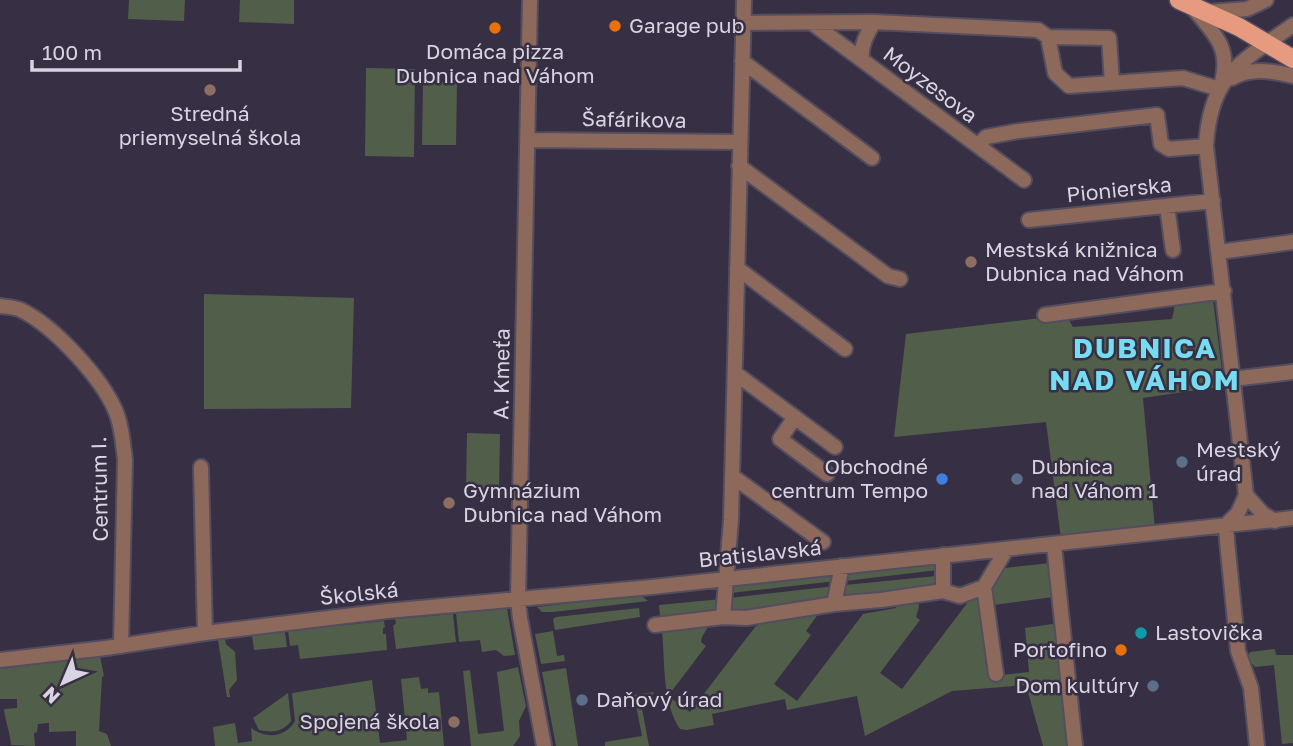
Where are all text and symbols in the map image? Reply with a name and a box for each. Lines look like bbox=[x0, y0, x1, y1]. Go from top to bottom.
place label: Garage pub bbox=[629, 12, 744, 38]
marker: Garage pub bbox=[607, 18, 623, 34]
marker: Domáca pizza Dubnica nad Váhom bbox=[487, 20, 503, 36]
scale bar bbox=[32, 28, 240, 72]
place label: Domáca pizza Dubnica nad Váhom bbox=[395, 38, 595, 88]
text: 100 m bbox=[42, 39, 102, 65]
street label: Moyzesova bbox=[878, 40, 983, 128]
marker: Stredná priemyselná škola bbox=[202, 82, 218, 98]
place label: Stredná priemyselná škola bbox=[119, 100, 301, 150]
street label: Šafárikova bbox=[581, 105, 687, 133]
street label: Pionierska bbox=[1065, 171, 1173, 207]
place label: Mestská knižnica Dubnica nad Váhom bbox=[985, 236, 1184, 286]
marker: Mestská knižnica Dubnica nad Váhom bbox=[963, 254, 979, 270]
street label: A. Kmeťa bbox=[487, 328, 515, 420]
district label: DUBNICA NAD VÁHOM bbox=[1049, 331, 1241, 396]
street label: Centrum I. bbox=[85, 436, 113, 542]
place label: Mestský úrad bbox=[1196, 436, 1281, 486]
place label: Obchodné centrum Tempo bbox=[771, 453, 928, 503]
place label: Dubnica nad Váhom 1 bbox=[1031, 453, 1158, 503]
marker: Mestský úrad bbox=[1174, 454, 1190, 470]
marker: Obchodné centrum Tempo bbox=[934, 471, 950, 487]
marker: Dubnica nad Váhom 1 bbox=[1009, 471, 1025, 487]
place label: Gymnázium Dubnica nad Váhom bbox=[463, 477, 662, 527]
marker: Gymnázium Dubnica nad Váhom bbox=[441, 495, 457, 511]
street label: Bratislavská bbox=[697, 534, 823, 572]
street label: Školská bbox=[318, 576, 399, 610]
place label: Lastovička bbox=[1155, 619, 1263, 645]
marker: Lastovička bbox=[1133, 625, 1149, 641]
place label: Portofino bbox=[1013, 636, 1107, 662]
marker: Portofino bbox=[1113, 642, 1129, 658]
north arrow bbox=[28, 648, 98, 718]
place label: Dom kultúry bbox=[1015, 672, 1139, 698]
marker: Dom kultúry bbox=[1145, 678, 1161, 694]
text: N bbox=[38, 682, 64, 709]
place label: Daňový úrad bbox=[596, 686, 723, 712]
marker: Daňový úrad bbox=[574, 692, 590, 708]
place label: Spojená škola bbox=[299, 708, 440, 734]
marker: Spojená škola bbox=[446, 714, 462, 730]

